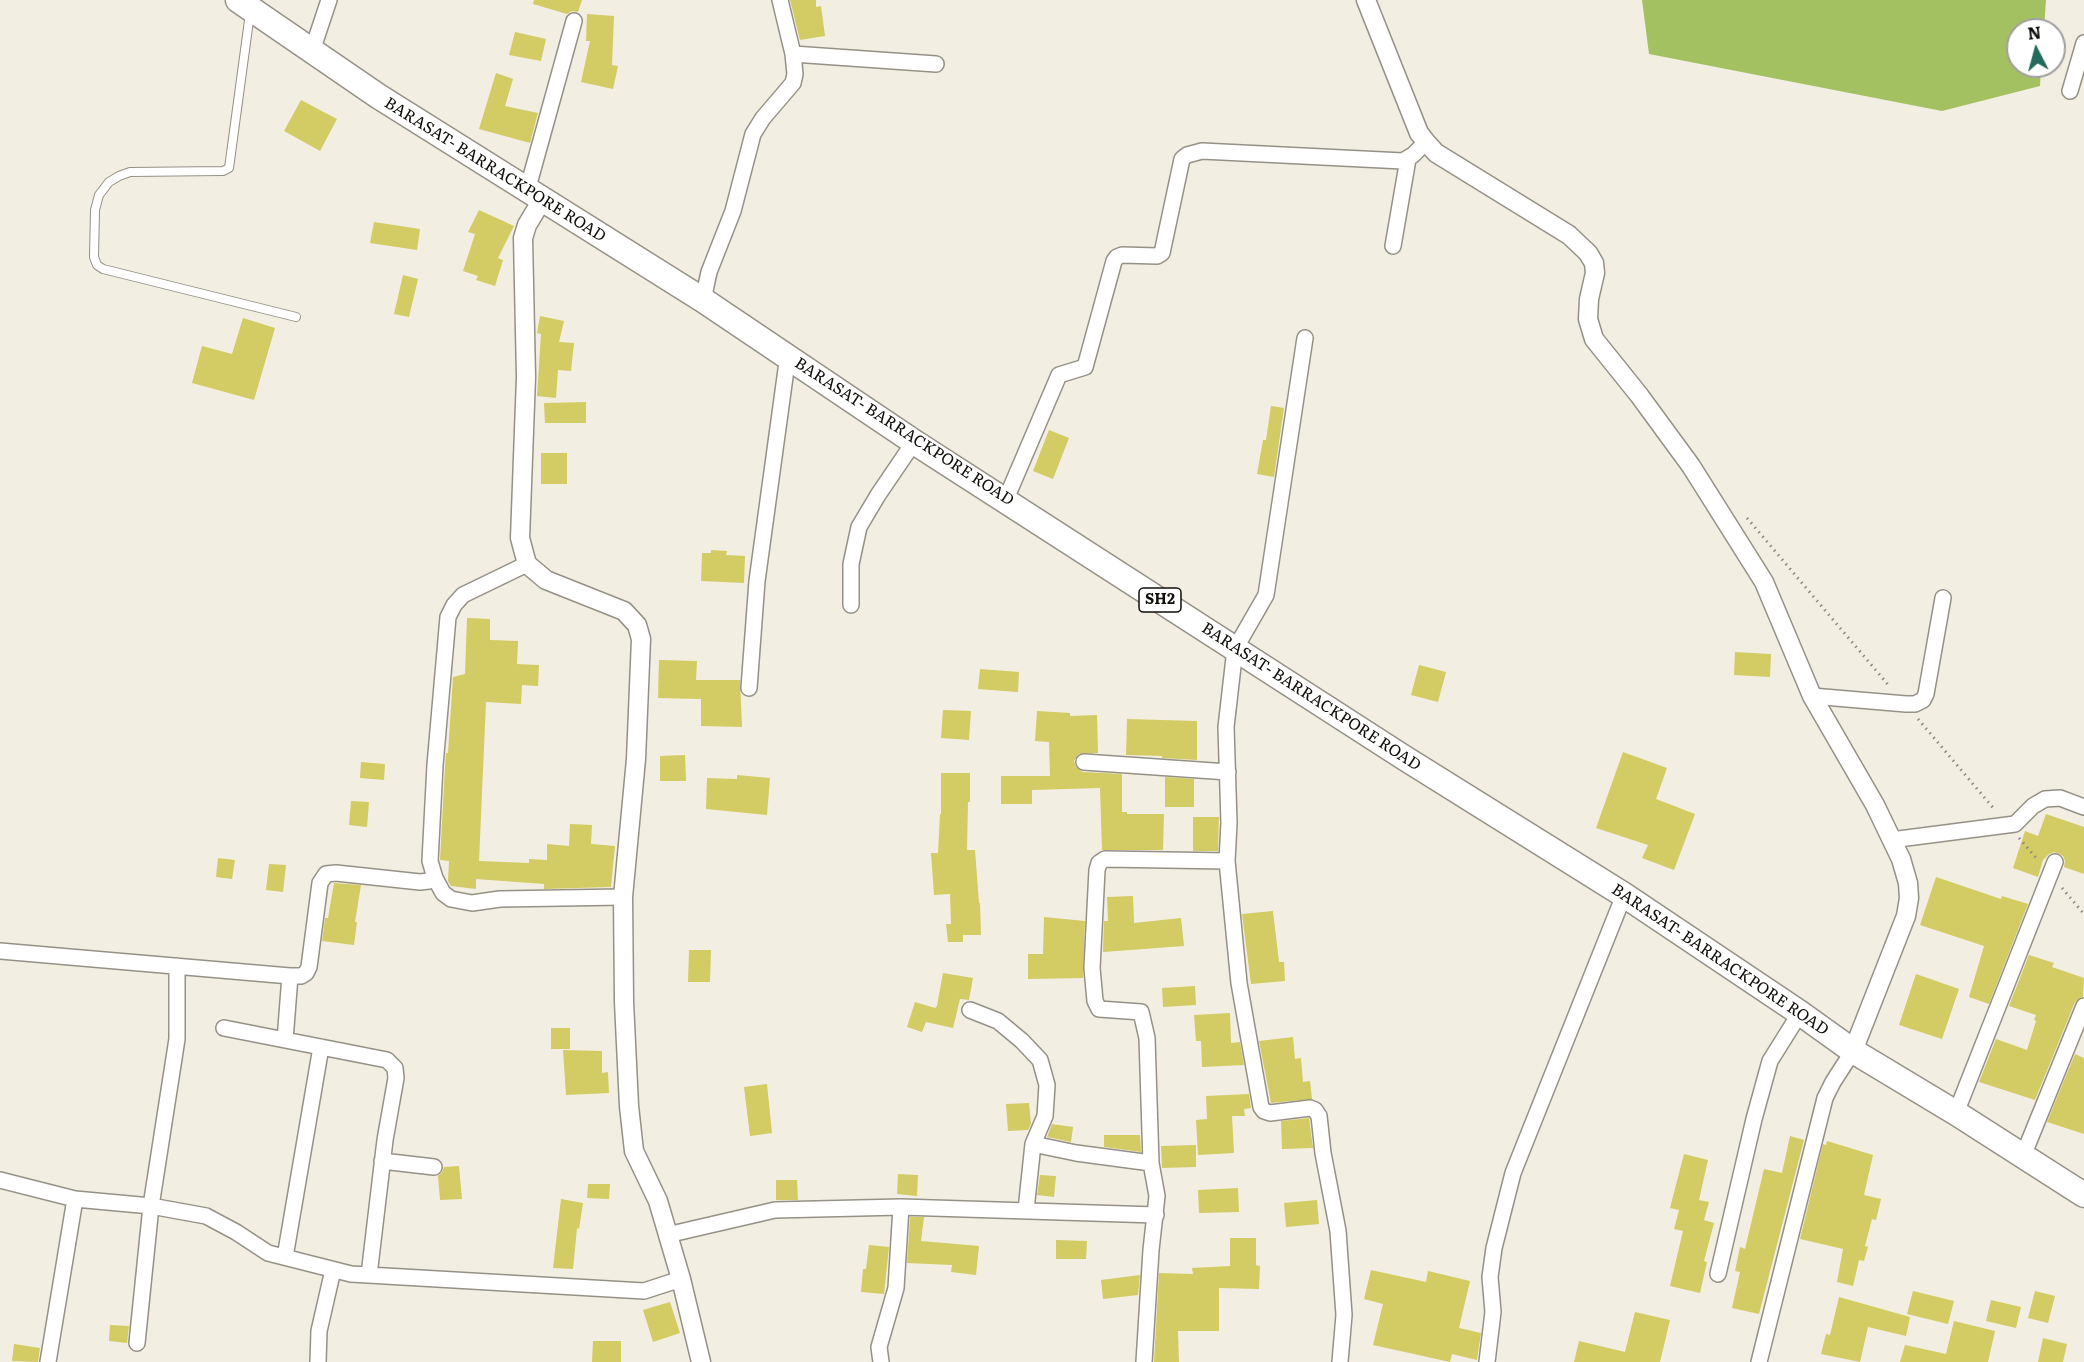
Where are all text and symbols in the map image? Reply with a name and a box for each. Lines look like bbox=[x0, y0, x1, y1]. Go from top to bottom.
north arrow bbox=[2006, 18, 2066, 78]
text: N bbox=[2026, 19, 2042, 45]
street label: BARASAT- BARRACKPORE ROAD bbox=[381, 94, 609, 246]
street label: BARASAT- BARRACKPORE ROAD bbox=[791, 354, 1017, 510]
road number: SH2 bbox=[1139, 588, 1181, 612]
street label: BARASAT- BARRACKPORE ROAD bbox=[1198, 619, 1424, 775]
street label: BARASAT- BARRACKPORE ROAD bbox=[1608, 880, 1832, 1040]

